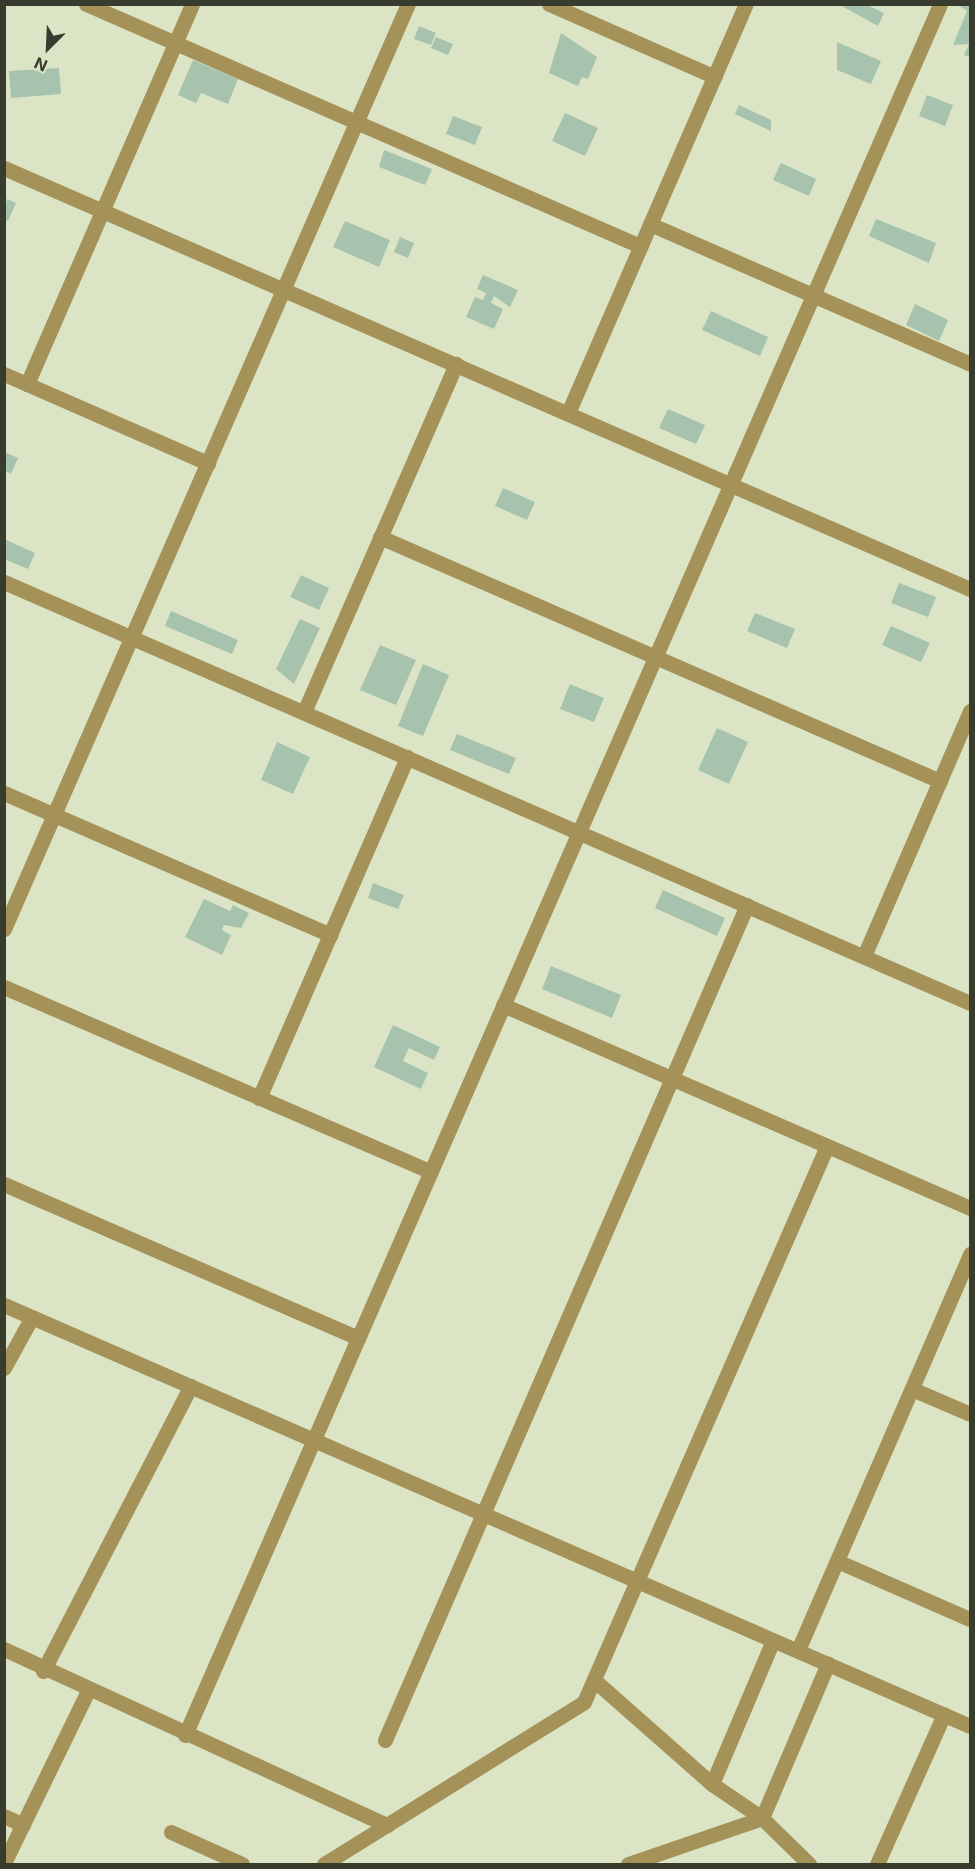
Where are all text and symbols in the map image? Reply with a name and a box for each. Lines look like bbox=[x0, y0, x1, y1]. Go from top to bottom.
north arrow bbox=[18, 18, 78, 78]
text: N bbox=[31, 53, 50, 76]

